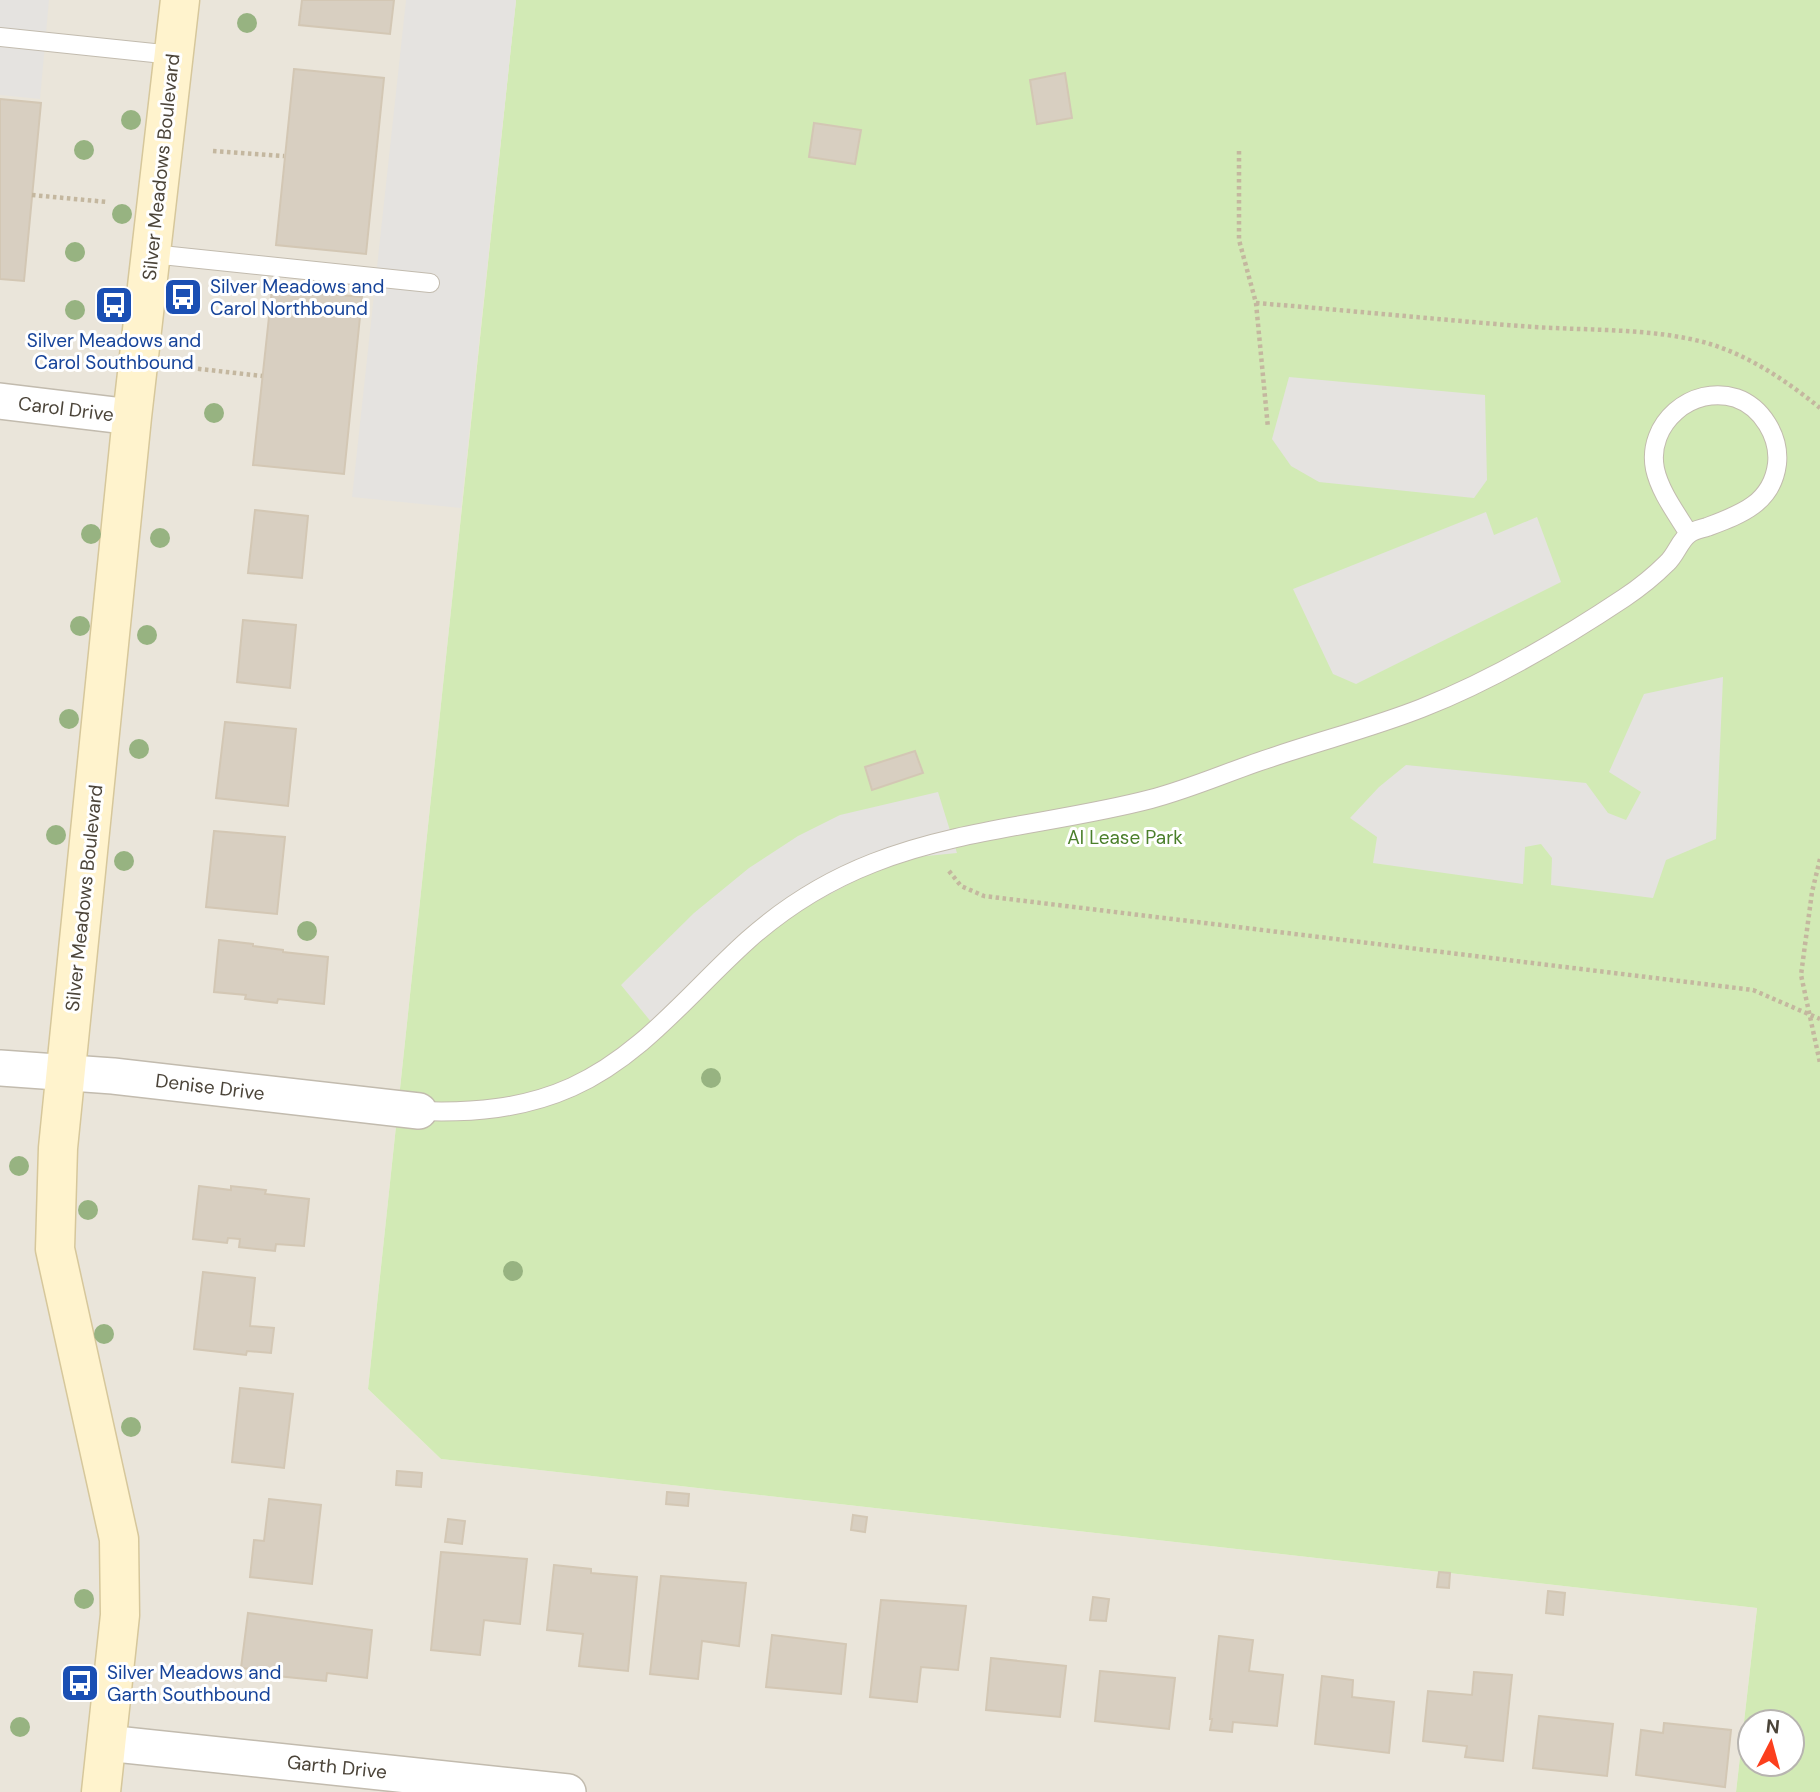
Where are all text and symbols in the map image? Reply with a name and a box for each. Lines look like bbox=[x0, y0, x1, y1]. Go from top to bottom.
street label: Silver Meadows Boulevard bbox=[137, 52, 185, 282]
place label: Silver Meadows and Carol Northbound bbox=[210, 274, 384, 321]
bus stop icon: Silver Meadows and Carol Northbound bbox=[162, 276, 204, 318]
bus stop icon: Silver Meadows and Carol Southbound bbox=[93, 284, 135, 326]
place label: Silver Meadows and Carol Southbound bbox=[27, 328, 201, 375]
street label: Carol Drive bbox=[17, 391, 115, 427]
street label: Silver Meadows Boulevard bbox=[60, 783, 108, 1013]
park label: Al Lease Park bbox=[1067, 825, 1183, 850]
street label: Denise Drive bbox=[154, 1068, 266, 1106]
place label: Silver Meadows and Garth Southbound bbox=[107, 1660, 281, 1707]
bus stop icon: Silver Meadows and Garth Southbound bbox=[59, 1662, 101, 1704]
north arrow bbox=[1736, 1708, 1806, 1778]
text: N bbox=[1765, 1713, 1781, 1740]
street label: Garth Drive bbox=[286, 1749, 388, 1785]

